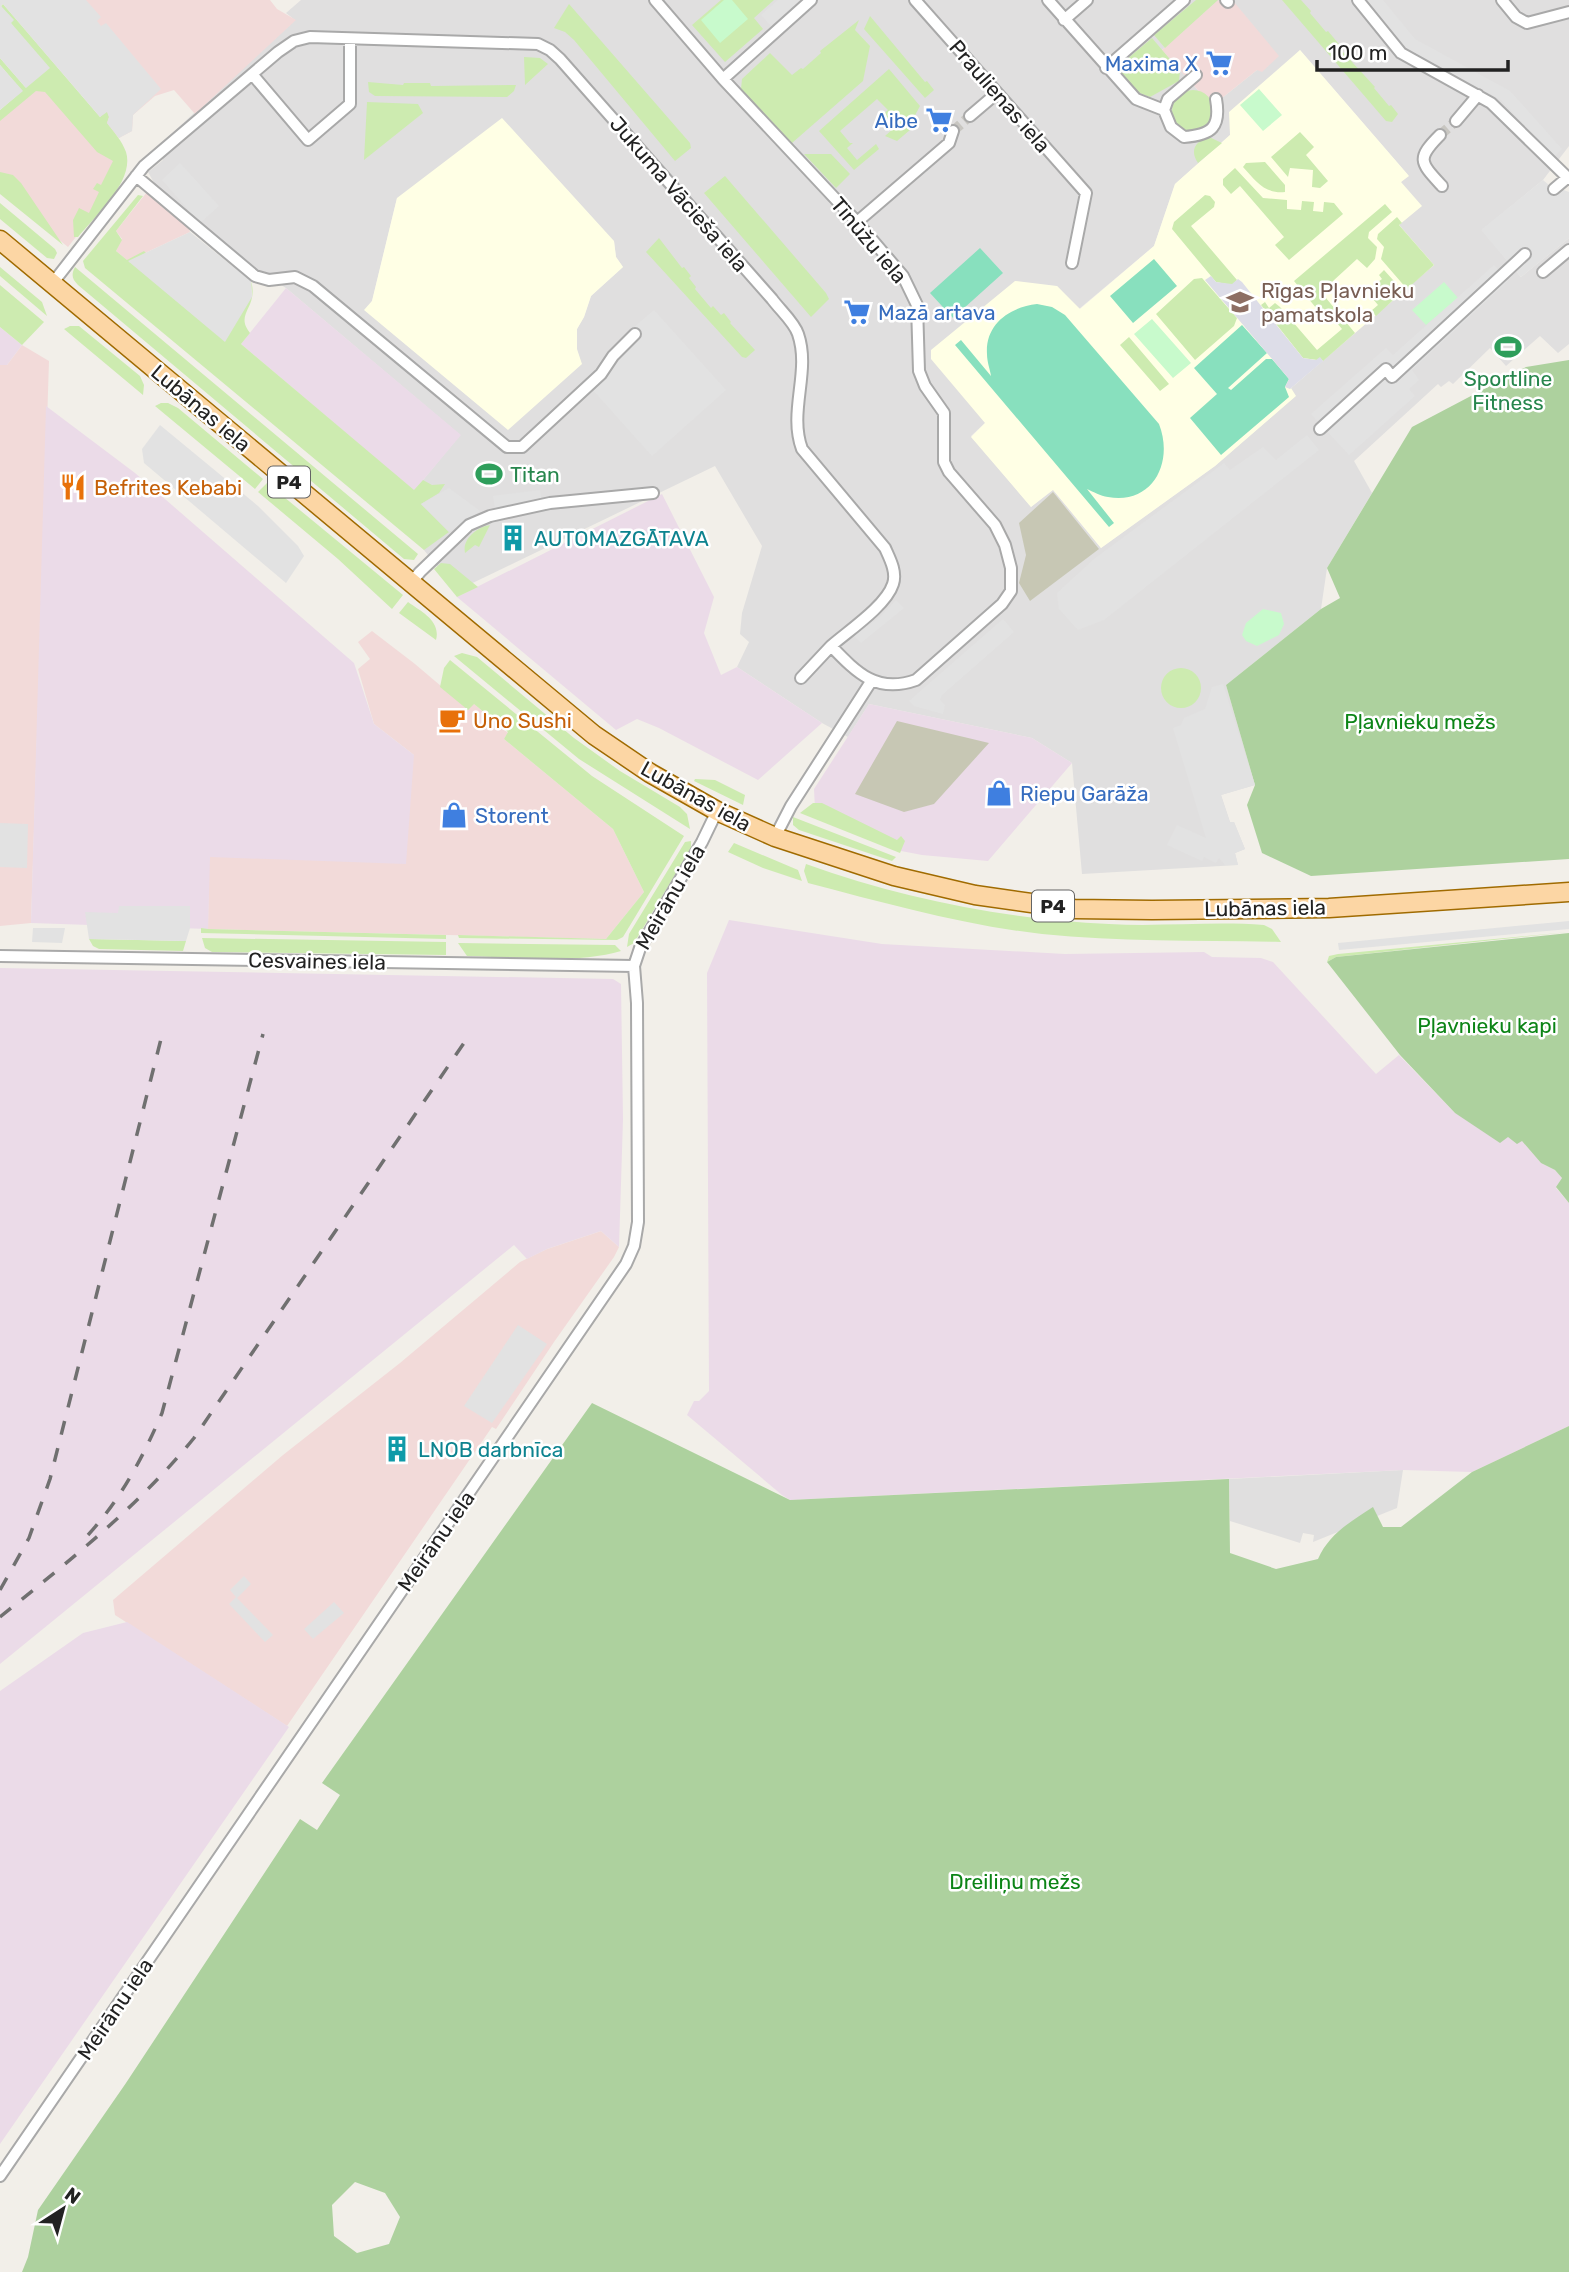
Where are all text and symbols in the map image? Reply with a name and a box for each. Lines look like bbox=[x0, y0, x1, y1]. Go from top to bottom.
scale bar bbox=[1317, 28, 1508, 72]
street label: Praulienas iela bbox=[944, 35, 1056, 157]
text: 100 m bbox=[1328, 40, 1387, 65]
supermarket icon: Maxima X bbox=[1204, 48, 1234, 78]
place label: Maxima X bbox=[1105, 51, 1198, 76]
supermarket icon: Aibe bbox=[924, 105, 954, 135]
place label: Aibe bbox=[875, 108, 918, 133]
street label: Jukuma Vācieša iela bbox=[605, 111, 753, 277]
street label: Tīnūžu iela bbox=[826, 192, 912, 288]
place label: Rīgas Pļavnieku pamatskola bbox=[1261, 278, 1414, 327]
school or university icon: Rīgas Pļavnieku pamatskola bbox=[1225, 287, 1255, 317]
supermarket icon: Mazā artava bbox=[842, 297, 872, 327]
place label: Mazā artava bbox=[878, 300, 996, 325]
sports icon: Sportline Fitness bbox=[1493, 332, 1523, 362]
street label: Lubānas iela bbox=[146, 359, 256, 457]
place label: Sportline Fitness bbox=[1464, 366, 1552, 415]
sports icon: Titan bbox=[474, 459, 504, 489]
place label: Titan bbox=[510, 462, 560, 487]
road number: P4 bbox=[268, 467, 310, 498]
restaurant icon: Befrites Kebabi bbox=[58, 472, 88, 502]
place label: Befrites Kebabi bbox=[94, 475, 242, 500]
building icon: AUTOMAZGĀTAVA bbox=[498, 523, 528, 553]
place label: AUTOMAZGĀTAVA bbox=[534, 526, 709, 551]
cafe icon: Uno Sushi bbox=[437, 705, 467, 735]
place label: Uno Sushi bbox=[473, 708, 572, 733]
park label: Pļavnieku mežs bbox=[1344, 709, 1496, 734]
street label: Lubānas iela bbox=[637, 756, 755, 836]
shop icon: Riepu Garāža bbox=[984, 778, 1014, 808]
place label: Riepu Garāža bbox=[1020, 781, 1148, 806]
shop icon: Storent bbox=[439, 800, 469, 830]
place label: Storent bbox=[475, 803, 549, 828]
street label: Meirānu iela bbox=[630, 840, 710, 954]
road number: P4 bbox=[1032, 890, 1074, 922]
street label: Lubānas iela bbox=[1204, 894, 1326, 922]
street label: Cesvaines iela bbox=[248, 947, 386, 975]
park label: Pļavnieku kapi bbox=[1417, 1013, 1557, 1038]
building icon: LNOB darbnīca bbox=[382, 1434, 412, 1464]
place label: LNOB darbnīca bbox=[418, 1437, 563, 1462]
street label: Meirānu iela bbox=[392, 1486, 480, 1596]
park label: Dreiliņu mežs bbox=[949, 1869, 1081, 1894]
street label: Meirānu iela bbox=[72, 1954, 158, 2064]
north arrow bbox=[28, 2174, 98, 2244]
text: N bbox=[60, 2182, 85, 2209]

